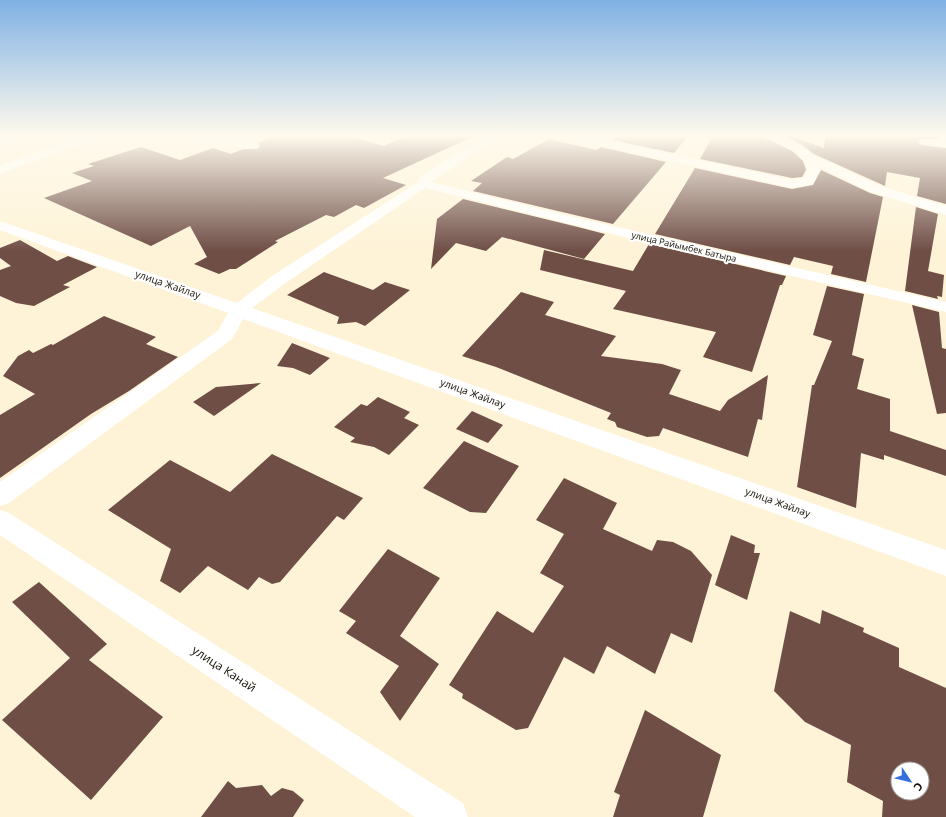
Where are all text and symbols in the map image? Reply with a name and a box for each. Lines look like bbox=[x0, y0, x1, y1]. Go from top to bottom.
street label: улица Райымбек Батыра bbox=[630, 228, 738, 265]
street label: улица Жайлау bbox=[134, 266, 203, 302]
street label: улица Жайлау bbox=[439, 375, 508, 412]
street label: улица Жайлау bbox=[744, 484, 813, 521]
street label: улица Канай bbox=[189, 641, 260, 696]
north arrow bbox=[890, 761, 930, 801]
text: С bbox=[910, 780, 927, 794]

